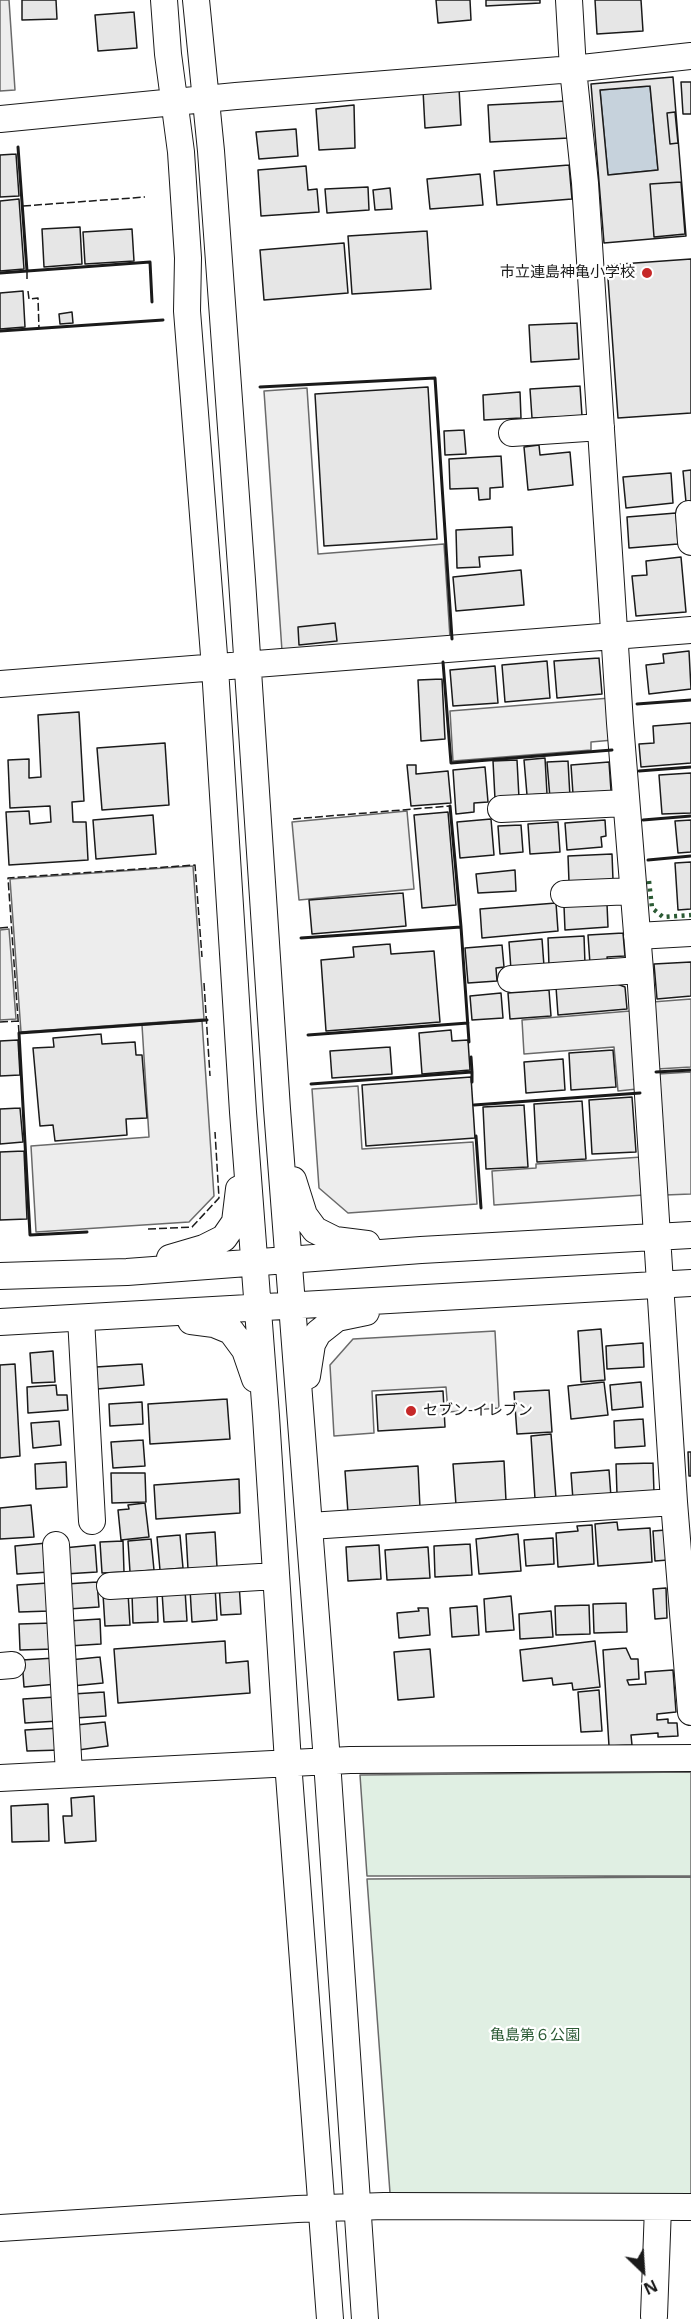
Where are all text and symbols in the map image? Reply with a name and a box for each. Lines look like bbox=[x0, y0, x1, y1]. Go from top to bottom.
place label: 市立連島神亀小学校 bbox=[500, 264, 635, 282]
marker: 市立連島神亀小学校 bbox=[640, 266, 654, 280]
place label: セブン-イレブン bbox=[423, 1402, 533, 1420]
marker: セブン-イレブン bbox=[404, 1404, 418, 1418]
park label: 亀島第６公園 bbox=[490, 2027, 580, 2045]
north arrow bbox=[613, 2241, 673, 2301]
text: N bbox=[640, 2275, 661, 2300]

